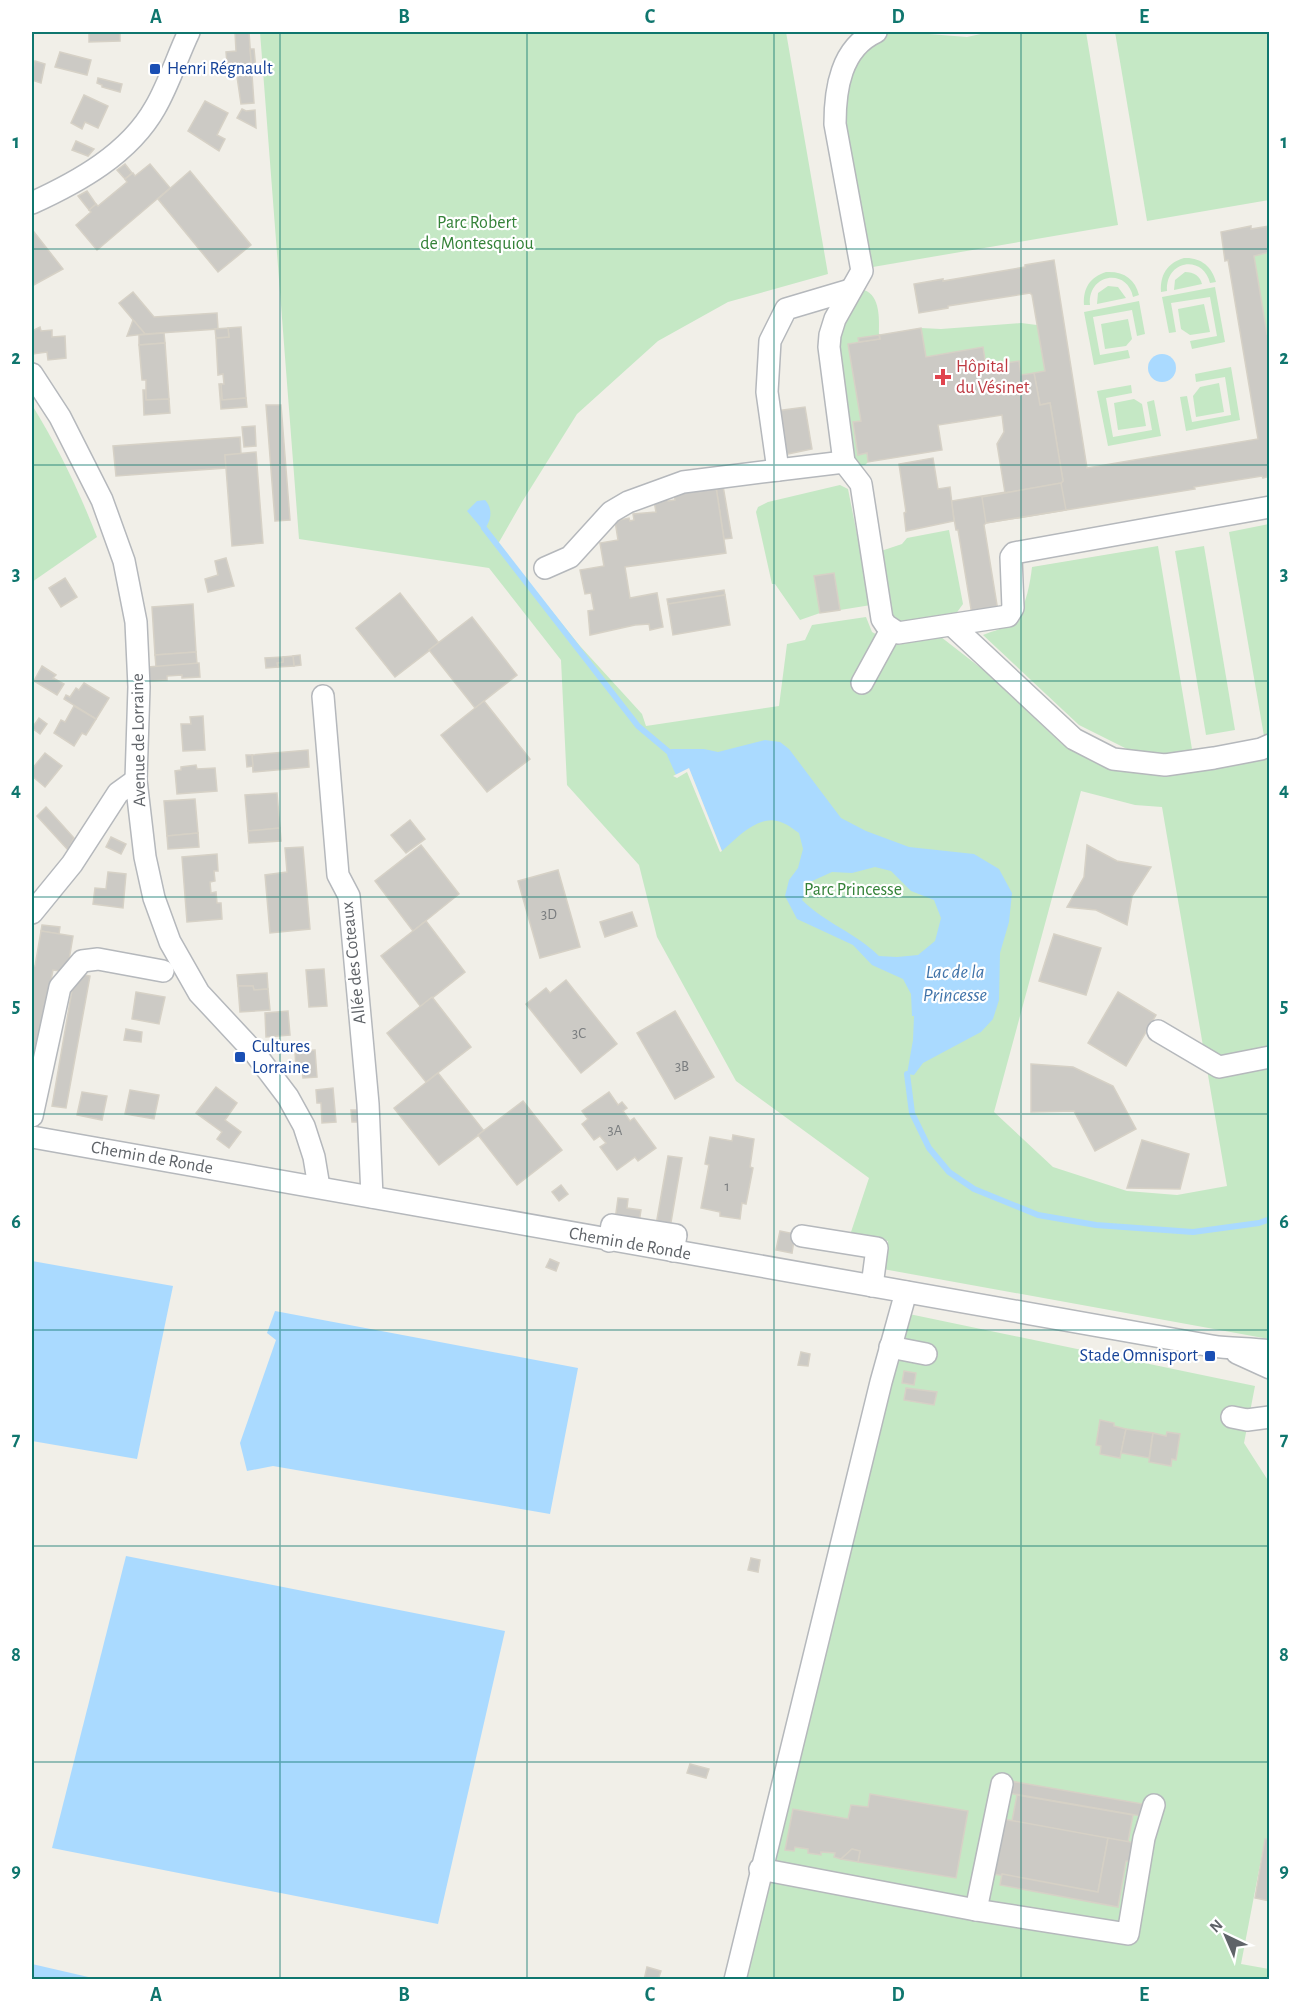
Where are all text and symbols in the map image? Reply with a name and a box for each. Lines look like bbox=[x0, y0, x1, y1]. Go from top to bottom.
text: A bbox=[150, 7, 162, 27]
text: B bbox=[398, 7, 410, 27]
text: C bbox=[645, 7, 656, 27]
text: D bbox=[891, 7, 905, 27]
text: E bbox=[1139, 7, 1149, 27]
place label: Henri Régnault bbox=[167, 60, 273, 78]
marker: Henri Régnault bbox=[148, 62, 162, 76]
text: 1 bbox=[12, 132, 20, 152]
text: 1 bbox=[1280, 132, 1288, 152]
park label: Parc Robert de Montesquiou bbox=[420, 214, 534, 253]
text: 2 bbox=[11, 348, 21, 368]
text: 2 bbox=[1279, 348, 1289, 368]
place label: Hôpital du Vésinet bbox=[956, 358, 1030, 397]
marker: Hôpital du Vésinet bbox=[934, 368, 952, 386]
text: 3 bbox=[12, 564, 20, 584]
text: 3 bbox=[1280, 564, 1288, 584]
street label: Avenue de Lorraine bbox=[129, 673, 149, 807]
text: 4 bbox=[11, 780, 21, 800]
text: 4 bbox=[1279, 780, 1289, 800]
park label: Parc Princesse bbox=[804, 881, 902, 899]
street label: Allée des Coteaux bbox=[339, 901, 369, 1025]
house number: 3D bbox=[541, 907, 557, 922]
water label: Lac de la Princesse bbox=[923, 962, 988, 1005]
text: 5 bbox=[12, 996, 20, 1016]
text: 5 bbox=[1280, 996, 1288, 1016]
house number: 3C bbox=[572, 1026, 586, 1041]
place label: Cultures Lorraine bbox=[252, 1038, 310, 1077]
marker: Cultures Lorraine bbox=[233, 1050, 247, 1064]
house number: 3B bbox=[675, 1059, 689, 1074]
house number: 3A bbox=[608, 1123, 623, 1138]
street label: Chemin de Ronde bbox=[90, 1138, 214, 1178]
house number: 1 bbox=[724, 1179, 730, 1194]
text: 6 bbox=[11, 1212, 21, 1232]
text: 6 bbox=[1279, 1212, 1289, 1232]
street label: Chemin de Ronde bbox=[568, 1224, 692, 1264]
place label: Stade Omnisport bbox=[1080, 1347, 1198, 1365]
marker: Stade Omnisport bbox=[1203, 1349, 1217, 1363]
text: 7 bbox=[12, 1429, 21, 1449]
text: 7 bbox=[1280, 1429, 1289, 1449]
text: 8 bbox=[11, 1645, 21, 1665]
text: 8 bbox=[1279, 1645, 1289, 1665]
text: 9 bbox=[11, 1861, 21, 1881]
text: 9 bbox=[1279, 1861, 1289, 1881]
north arrow bbox=[1196, 1906, 1256, 1966]
text: N bbox=[1207, 1916, 1226, 1936]
text: A bbox=[150, 1985, 162, 2005]
text: B bbox=[398, 1985, 410, 2005]
text: C bbox=[645, 1985, 656, 2005]
text: D bbox=[891, 1985, 905, 2005]
text: E bbox=[1139, 1985, 1149, 2005]

